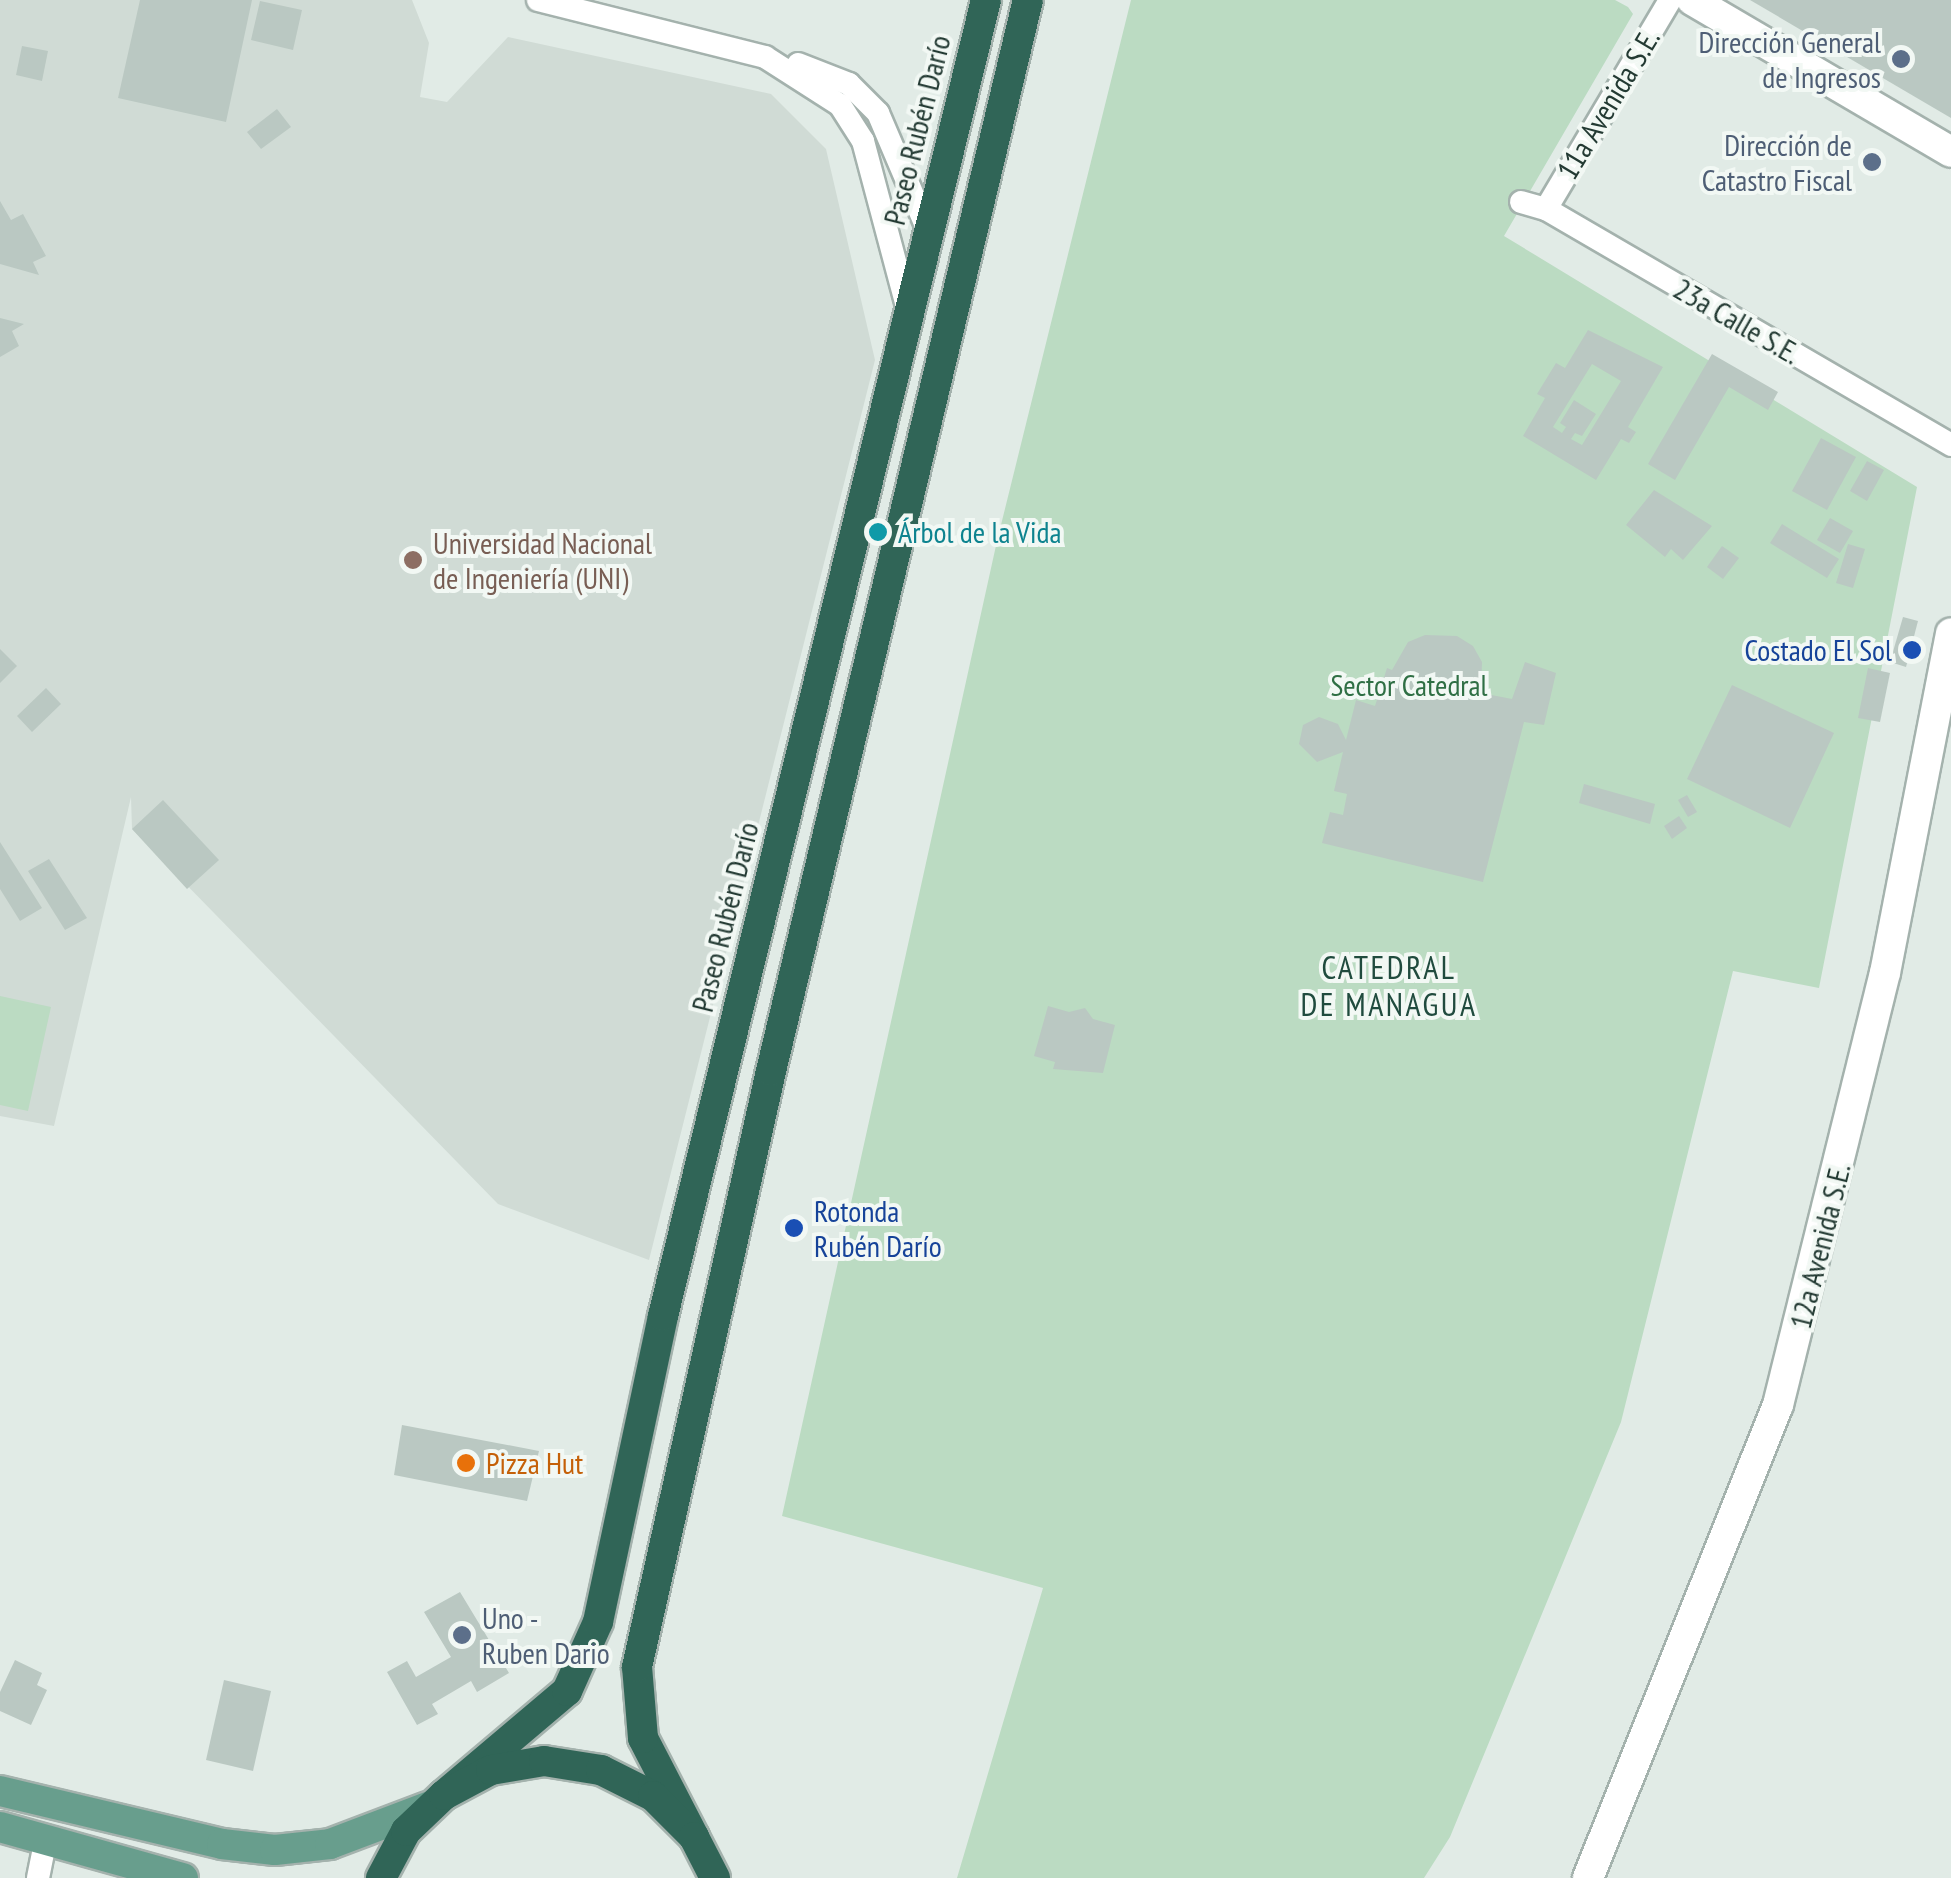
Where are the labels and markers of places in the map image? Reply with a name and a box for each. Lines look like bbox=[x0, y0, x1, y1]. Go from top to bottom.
place label: Dirección General de Ingresos bbox=[1699, 24, 1881, 94]
marker: Dirección General de Ingresos bbox=[1890, 48, 1912, 70]
place label: Dirección de Catastro Fiscal bbox=[1702, 127, 1852, 198]
marker: Dirección de Catastro Fiscal bbox=[1861, 151, 1883, 173]
place label: Árbol de la Vida bbox=[898, 514, 1062, 550]
marker: Árbol de la Vida bbox=[867, 521, 889, 543]
place label: Universidad Nacional de Ingeniería (UNI) bbox=[433, 525, 652, 596]
marker: Universidad Nacional de Ingeniería (UNI) bbox=[402, 549, 424, 571]
place label: Costado El Sol bbox=[1744, 632, 1892, 668]
marker: Costado El Sol bbox=[1901, 639, 1923, 661]
place label: Rotonda Rubén Darío bbox=[814, 1193, 942, 1264]
marker: Rotonda Rubén Darío bbox=[783, 1217, 805, 1239]
place label: Pizza Hut bbox=[486, 1445, 583, 1481]
marker: Pizza Hut bbox=[455, 1452, 477, 1474]
place label: Uno - Ruben Dario bbox=[482, 1600, 610, 1670]
marker: Uno - Ruben Dario bbox=[451, 1624, 473, 1646]

